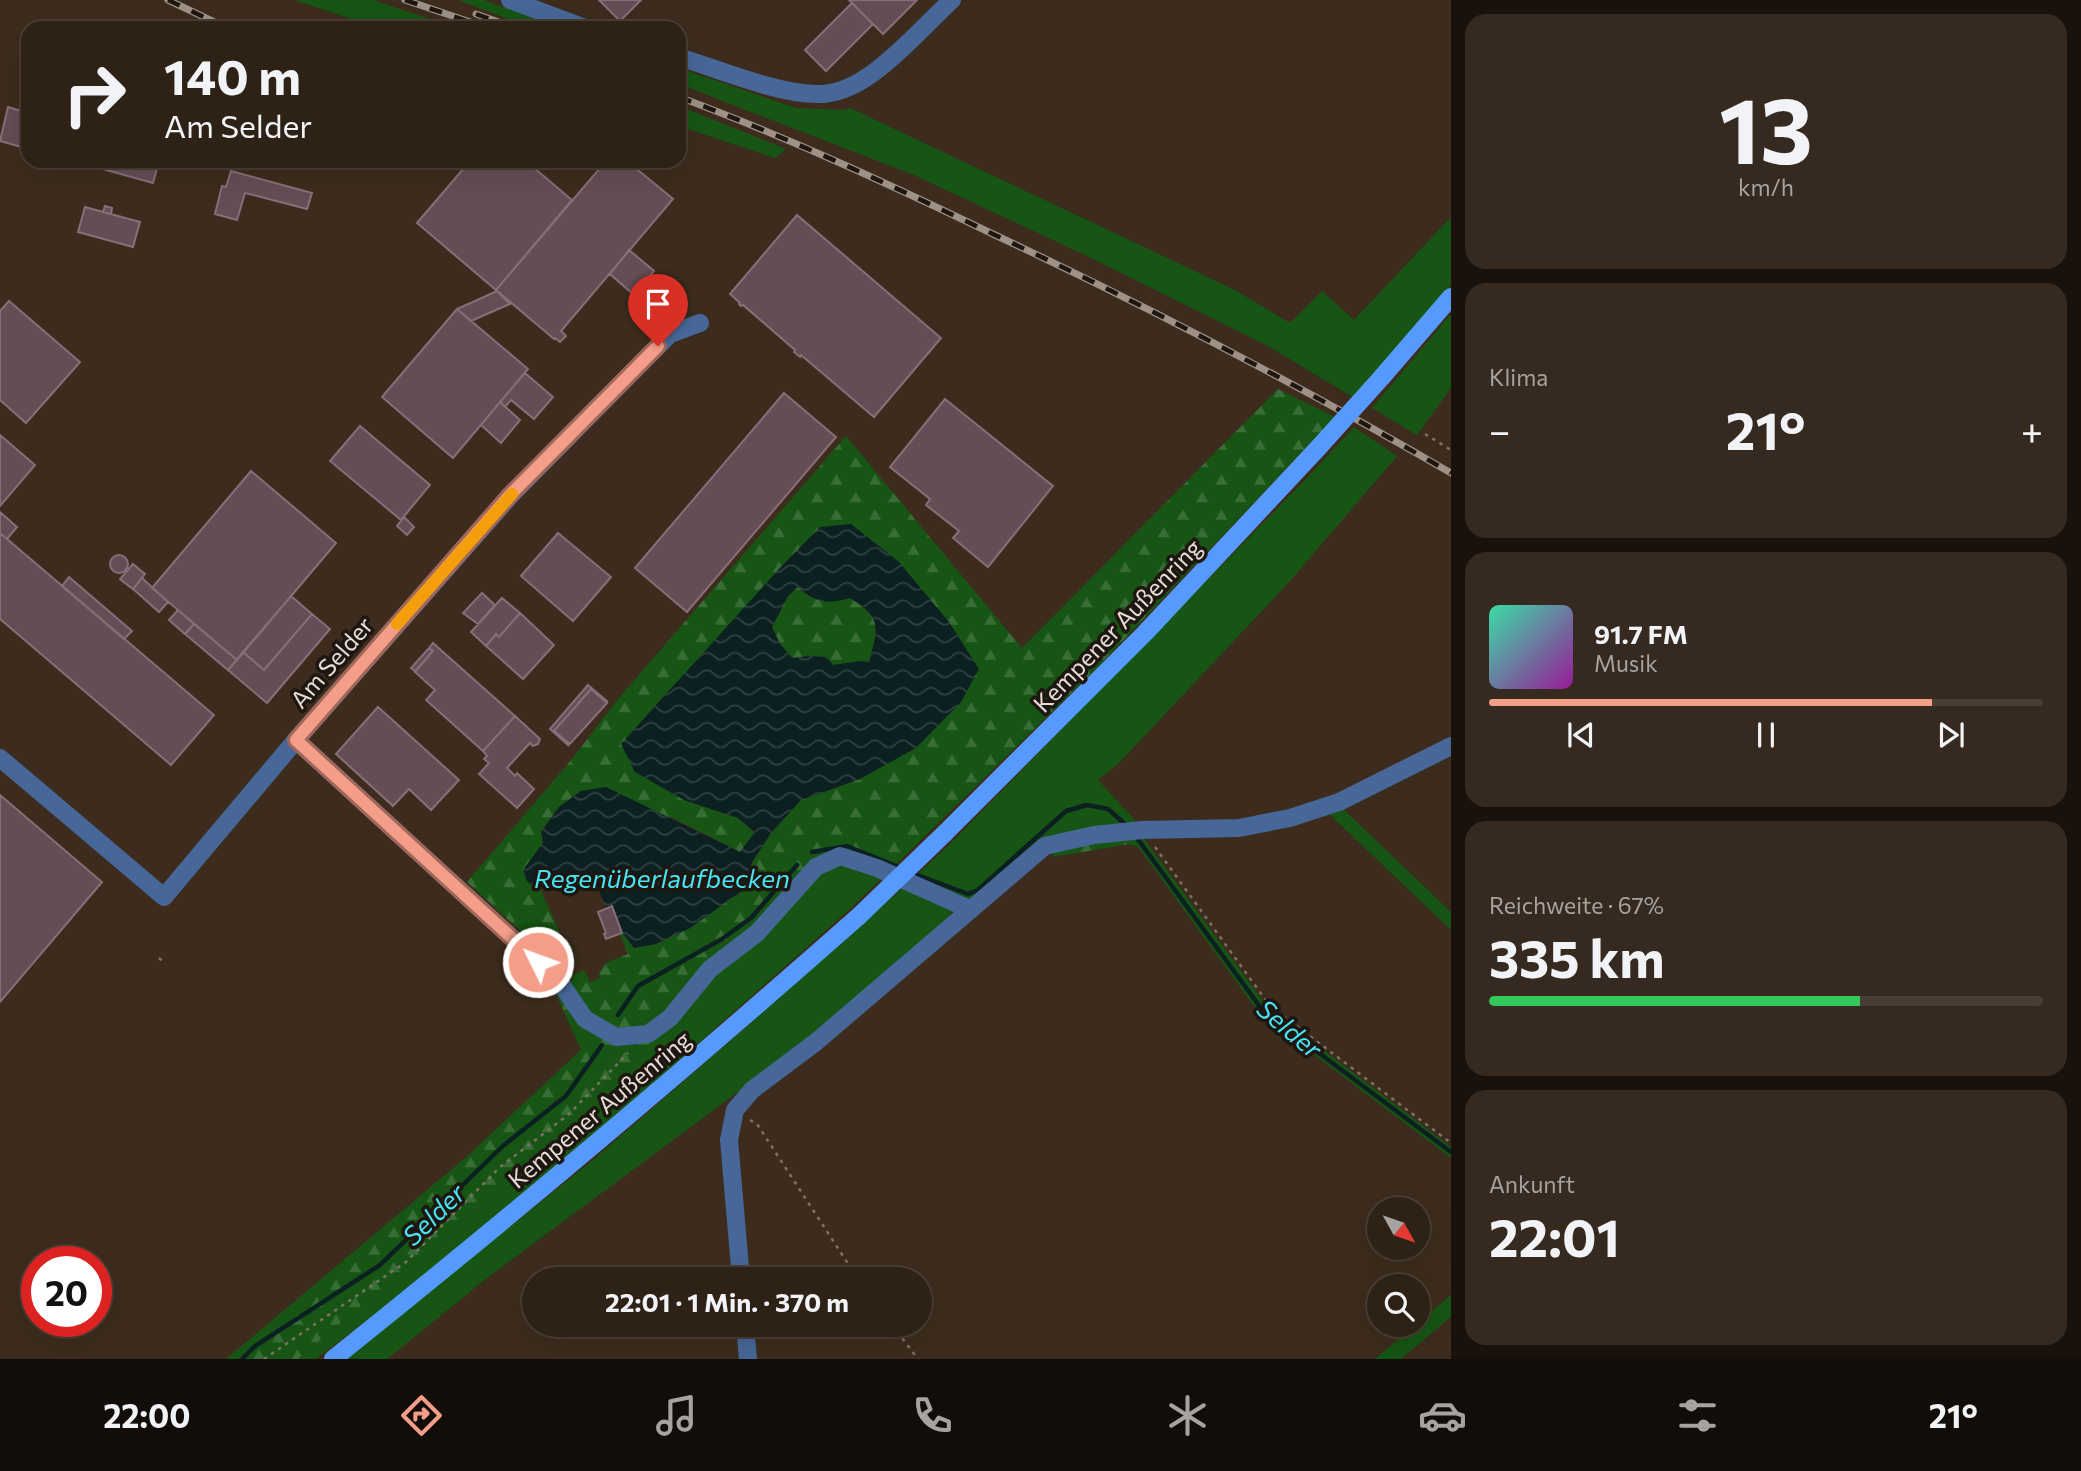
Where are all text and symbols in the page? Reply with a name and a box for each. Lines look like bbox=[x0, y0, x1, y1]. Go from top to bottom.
text: 140 m bbox=[164, 45, 301, 105]
icon: right bbox=[49, 49, 140, 140]
text: 13 bbox=[1719, 71, 1813, 183]
text: Am Selder bbox=[164, 105, 312, 145]
text: km/h bbox=[1738, 173, 1794, 201]
pin bbox=[628, 274, 688, 346]
icon: arrive bbox=[639, 285, 677, 323]
text: Klima bbox=[1489, 363, 1548, 391]
text: 21° bbox=[1726, 397, 1805, 461]
text: − bbox=[1489, 406, 1511, 453]
text: + bbox=[2021, 406, 2043, 453]
street label: Kempener Außenring bbox=[1027, 532, 1207, 718]
street label: Am Selder bbox=[284, 610, 379, 713]
text: 91.7 FM bbox=[1594, 618, 1688, 649]
text: Musik bbox=[1594, 649, 1658, 677]
icon: previous bbox=[1562, 716, 1600, 754]
icon: pause bbox=[1747, 716, 1785, 754]
icon: next bbox=[1932, 716, 1970, 754]
water label: Regenüberlaufbecken bbox=[534, 862, 790, 893]
text: Reichweite · 67% bbox=[1489, 891, 1664, 919]
position arrow bbox=[501, 925, 575, 999]
text: 335 km bbox=[1489, 925, 1665, 989]
water label: Selder bbox=[1251, 992, 1330, 1065]
street label: Kempener Außenring bbox=[502, 1024, 696, 1194]
text: Ankunft bbox=[1489, 1170, 1575, 1198]
water label: Selder bbox=[395, 1176, 472, 1251]
north arrow bbox=[1367, 1197, 1430, 1260]
map controls bbox=[1367, 1197, 1430, 1337]
text: 22:01 bbox=[1489, 1204, 1620, 1268]
speed limit sign: 20 bbox=[21, 1246, 112, 1337]
button: search bbox=[1367, 1274, 1430, 1337]
text: 22:01 · 1 Min. · 370 m bbox=[605, 1286, 849, 1317]
icon: directions bbox=[397, 1391, 446, 1440]
icon: music bbox=[652, 1391, 701, 1440]
icon: phone bbox=[908, 1391, 957, 1440]
icon: climate bbox=[1163, 1391, 1212, 1440]
icon: car bbox=[1418, 1391, 1467, 1440]
icon: filters bbox=[1673, 1391, 1722, 1440]
text: 22:00 bbox=[103, 1395, 191, 1435]
text: 21° bbox=[1929, 1395, 1978, 1435]

